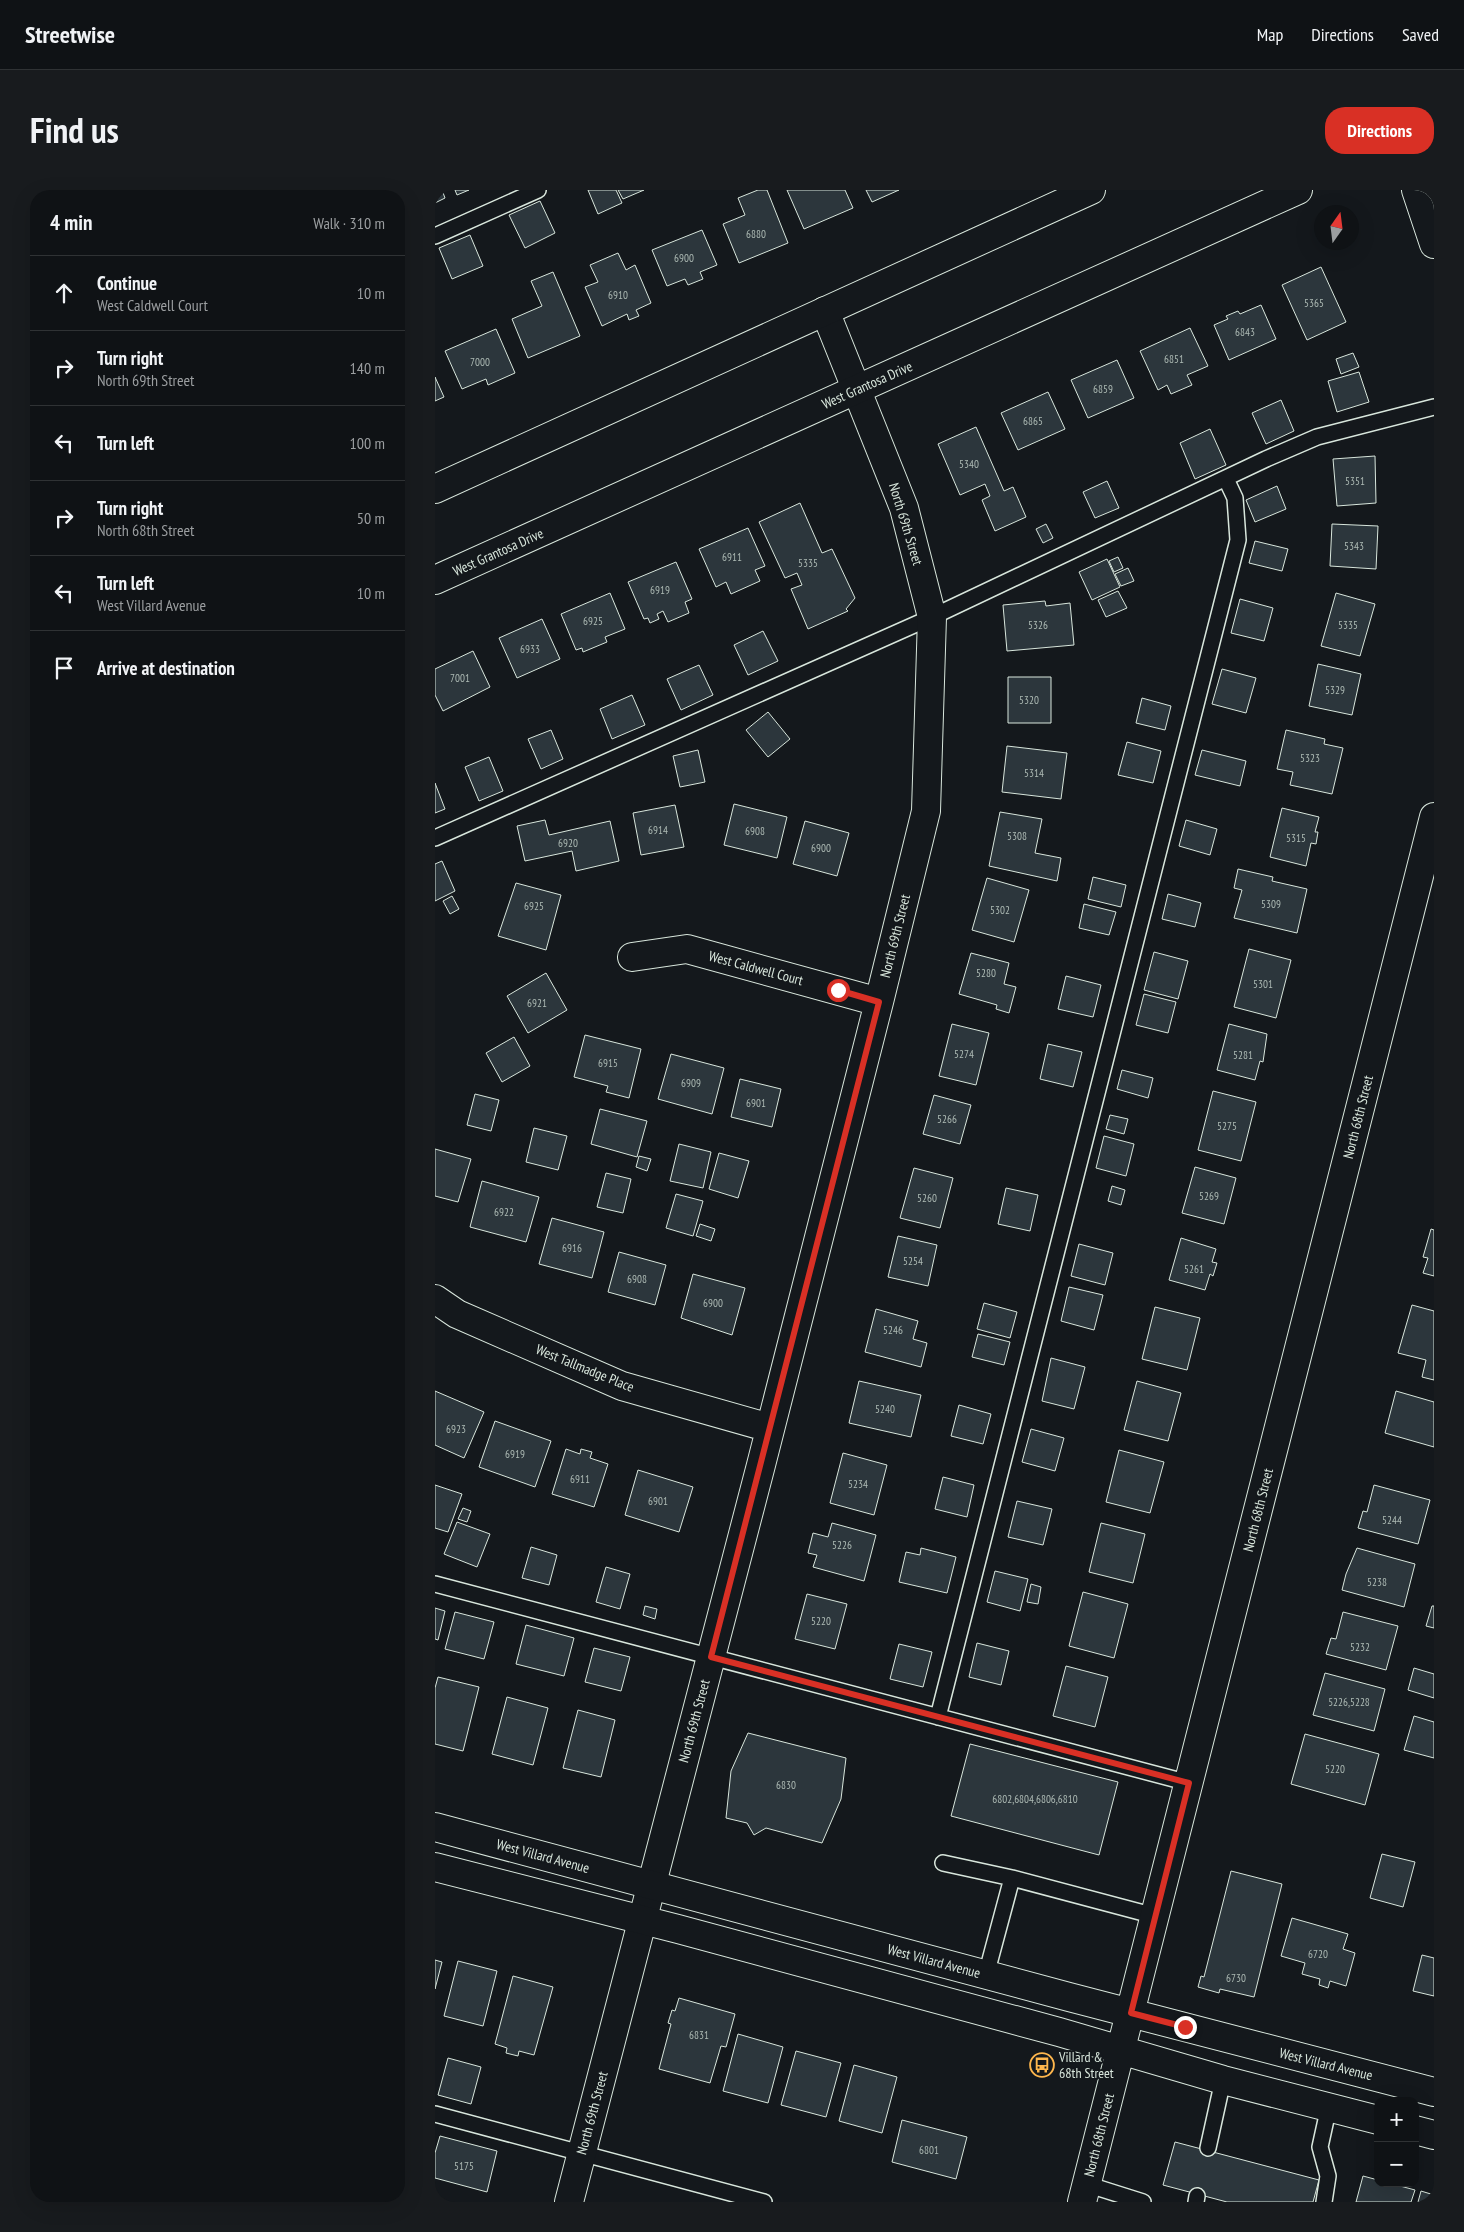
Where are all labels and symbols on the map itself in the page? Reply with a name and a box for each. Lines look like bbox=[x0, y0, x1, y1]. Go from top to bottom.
north arrow bbox=[1314, 205, 1359, 250]
house number: 6880 bbox=[746, 227, 766, 241]
house number: 6900 bbox=[674, 251, 694, 265]
house number: 6910 bbox=[608, 288, 628, 302]
house number: 5365 bbox=[1304, 296, 1324, 310]
house number: 6843 bbox=[1235, 325, 1255, 339]
house number: 6851 bbox=[1164, 352, 1184, 366]
house number: 7000 bbox=[470, 355, 490, 369]
street label: West Grantosa Drive bbox=[819, 357, 915, 413]
house number: 6859 bbox=[1093, 382, 1113, 396]
house number: 6865 bbox=[1023, 414, 1043, 428]
house number: 5340 bbox=[959, 457, 979, 471]
house number: 5351 bbox=[1345, 474, 1365, 488]
street label: North 69th Street bbox=[885, 481, 927, 568]
street label: West Grantosa Drive bbox=[450, 524, 546, 580]
house number: 5343 bbox=[1344, 539, 1364, 553]
house number: 6911 bbox=[722, 550, 742, 564]
house number: 5335 bbox=[798, 556, 818, 570]
house number: 6919 bbox=[650, 583, 670, 597]
house number: 6925 bbox=[583, 614, 603, 628]
house number: 5326 bbox=[1028, 618, 1048, 632]
house number: 5335 bbox=[1338, 618, 1358, 632]
house number: 6933 bbox=[520, 642, 540, 656]
house number: 7001 bbox=[450, 671, 470, 685]
house number: 5329 bbox=[1325, 683, 1345, 697]
house number: 5320 bbox=[1019, 693, 1039, 707]
house number: 5323 bbox=[1300, 751, 1320, 765]
house number: 5314 bbox=[1024, 766, 1044, 780]
house number: 6914 bbox=[648, 823, 668, 837]
house number: 6908 bbox=[745, 824, 765, 838]
house number: 5308 bbox=[1007, 829, 1027, 843]
house number: 5315 bbox=[1286, 831, 1306, 845]
house number: 6920 bbox=[558, 836, 578, 850]
house number: 6900 bbox=[811, 841, 831, 855]
street label: North 69th Street bbox=[876, 892, 914, 980]
house number: 5309 bbox=[1261, 897, 1281, 911]
house number: 6925 bbox=[524, 899, 544, 913]
house number: 5302 bbox=[990, 903, 1010, 917]
street label: West Caldwell Court bbox=[707, 947, 805, 989]
house number: 5280 bbox=[976, 966, 996, 980]
house number: 5301 bbox=[1253, 977, 1273, 991]
route start bbox=[827, 979, 850, 1002]
house number: 6921 bbox=[527, 996, 547, 1010]
house number: 5274 bbox=[954, 1047, 974, 1061]
house number: 5281 bbox=[1233, 1048, 1253, 1062]
house number: 6915 bbox=[598, 1056, 618, 1070]
street label: North 68th Street bbox=[1339, 1073, 1377, 1161]
house number: 6909 bbox=[681, 1076, 701, 1090]
house number: 6901 bbox=[746, 1096, 766, 1110]
house number: 5266 bbox=[937, 1112, 957, 1126]
house number: 5275 bbox=[1217, 1119, 1237, 1133]
house number: 5269 bbox=[1199, 1189, 1219, 1203]
house number: 5260 bbox=[917, 1191, 937, 1205]
house number: 6922 bbox=[494, 1205, 514, 1219]
house number: 6916 bbox=[562, 1241, 582, 1255]
house number: 5254 bbox=[903, 1254, 923, 1268]
house number: 5261 bbox=[1184, 1262, 1204, 1276]
house number: 6908 bbox=[627, 1272, 647, 1286]
house number: 6900 bbox=[703, 1296, 723, 1310]
house number: 5246 bbox=[883, 1323, 903, 1337]
street label: West Tallmadge Place bbox=[533, 1340, 637, 1396]
house number: 5240 bbox=[875, 1402, 895, 1416]
house number: 6923 bbox=[446, 1422, 466, 1436]
house number: 6919 bbox=[505, 1447, 525, 1461]
street label: North 68th Street bbox=[1239, 1466, 1277, 1554]
house number: 6911 bbox=[570, 1472, 590, 1486]
house number: 5234 bbox=[848, 1477, 868, 1491]
house number: 6901 bbox=[648, 1494, 668, 1508]
house number: 5244 bbox=[1382, 1513, 1402, 1527]
house number: 5226 bbox=[832, 1538, 852, 1552]
house number: 5238 bbox=[1367, 1575, 1387, 1589]
house number: 5220 bbox=[811, 1614, 831, 1628]
house number: 5232 bbox=[1350, 1640, 1370, 1654]
street label: North 69th Street bbox=[674, 1677, 714, 1765]
house number: 5226,5228 bbox=[1328, 1695, 1370, 1709]
house number: 5220 bbox=[1325, 1762, 1345, 1776]
house number: 6830 bbox=[776, 1778, 796, 1792]
house number: 6802,6804,6806,6810 bbox=[992, 1792, 1078, 1806]
street label: West Villard Avenue bbox=[495, 1835, 592, 1877]
street label: West Villard Avenue bbox=[886, 1940, 983, 1982]
house number: 6720 bbox=[1308, 1947, 1328, 1961]
house number: 6730 bbox=[1226, 1971, 1246, 1985]
route end bbox=[1174, 2016, 1197, 2039]
house number: 6831 bbox=[689, 2028, 709, 2042]
street label: West Villard Avenue bbox=[1278, 2044, 1375, 2084]
place label: Villard & 68th Street bbox=[1058, 2048, 1114, 2082]
bus stop icon: Villard & 68th Street bbox=[1029, 2052, 1055, 2078]
street label: North 69th Street bbox=[572, 2069, 612, 2157]
street label: North 68th Street bbox=[1080, 2091, 1118, 2179]
house number: 6801 bbox=[919, 2143, 939, 2157]
house number: 5175 bbox=[454, 2159, 474, 2173]

